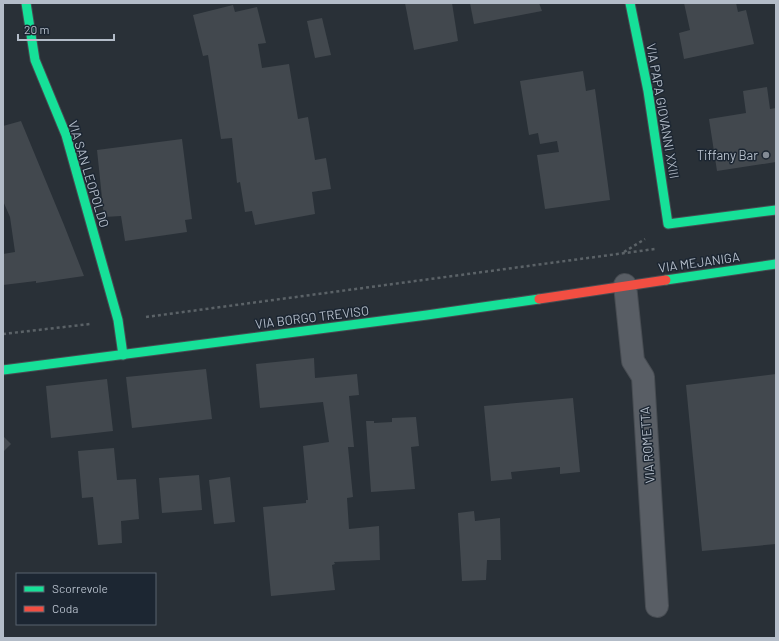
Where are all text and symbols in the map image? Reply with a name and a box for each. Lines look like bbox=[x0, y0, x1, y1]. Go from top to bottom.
scale bar bbox=[18, 16, 114, 42]
text: 20 m bbox=[24, 22, 50, 36]
street label: VIA PAPA GIOVANNI XXIII bbox=[643, 42, 683, 180]
street label: VIA SAN LEOPOLDO bbox=[65, 119, 113, 229]
place label: Tiffany Bar bbox=[697, 147, 758, 163]
marker: Tiffany Bar bbox=[761, 150, 771, 160]
street label: VIA MEJANIGA bbox=[657, 248, 741, 276]
street label: VIA BORGO TREVISO bbox=[254, 302, 370, 332]
street label: VIA ROMETTA bbox=[636, 406, 658, 484]
legend bbox=[16, 573, 156, 625]
text: Scorrevole bbox=[52, 581, 108, 595]
text: Coda bbox=[52, 601, 79, 615]

